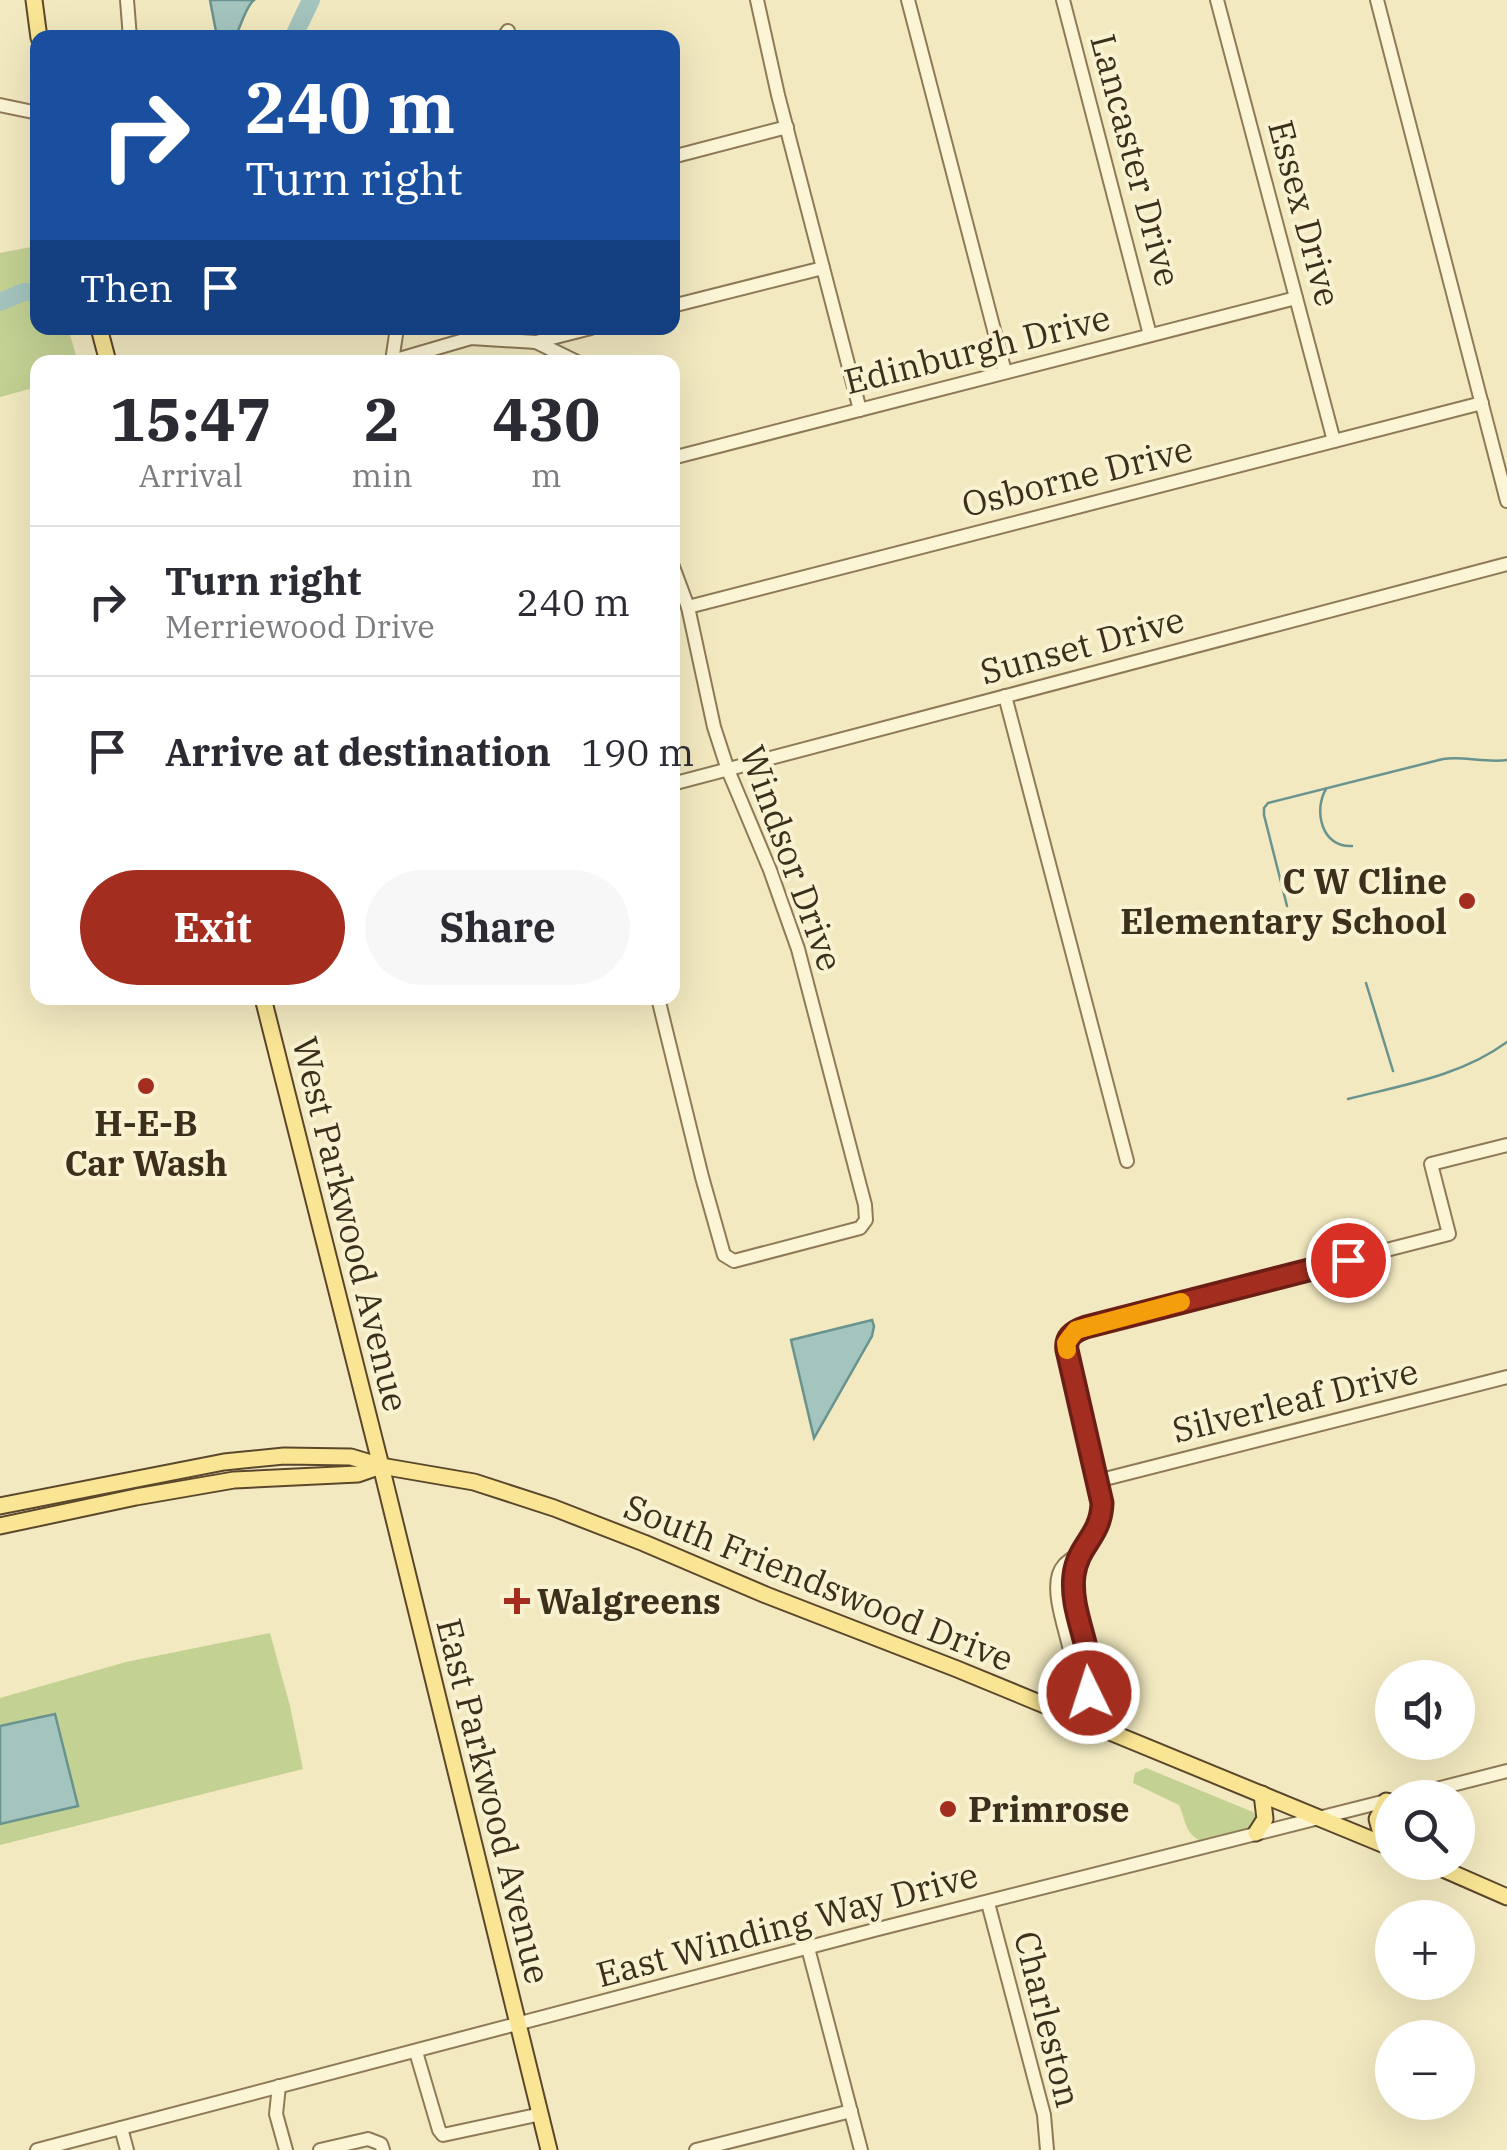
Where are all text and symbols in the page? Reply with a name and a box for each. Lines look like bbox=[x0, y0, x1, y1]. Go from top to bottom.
street label: Lancaster Drive bbox=[1080, 29, 1192, 291]
text: 240 m bbox=[245, 61, 455, 152]
icon: right bbox=[80, 70, 210, 200]
street label: Essex Drive bbox=[1258, 115, 1352, 311]
text: Turn right bbox=[245, 149, 463, 207]
icon: arrive bbox=[193, 260, 248, 315]
text: Then bbox=[80, 263, 173, 312]
street label: Edinburgh Drive bbox=[839, 294, 1115, 404]
text: 15:47 bbox=[110, 379, 272, 458]
text: 2 bbox=[364, 379, 400, 458]
text: 430 bbox=[492, 379, 600, 458]
street label: Osborne Drive bbox=[957, 425, 1197, 527]
text: Arrival bbox=[139, 454, 243, 496]
text: min bbox=[352, 454, 413, 496]
text: m bbox=[531, 454, 562, 496]
text: Turn right bbox=[165, 556, 361, 605]
icon: right bbox=[80, 574, 135, 629]
text: 240 m bbox=[517, 577, 630, 626]
street label: Sunset Drive bbox=[975, 596, 1189, 694]
text: Merriewood Drive bbox=[165, 605, 435, 647]
icon: arrive bbox=[80, 724, 135, 779]
text: Arrive at destination bbox=[165, 727, 551, 776]
text: 190 m bbox=[581, 727, 694, 776]
street label: Windsor Drive bbox=[730, 739, 854, 977]
place label: C W Cline Elementary School bbox=[1120, 858, 1447, 944]
button: Exit bbox=[80, 870, 345, 985]
button: Share bbox=[365, 870, 630, 985]
marker: C W Cline Elementary School bbox=[1456, 890, 1478, 912]
street label: West Parkwood Avenue bbox=[282, 1032, 420, 1416]
marker: H-E-B Car Wash bbox=[135, 1075, 157, 1097]
place label: H-E-B Car Wash bbox=[64, 1100, 228, 1186]
pin bbox=[1306, 1218, 1391, 1303]
icon: arrive bbox=[1321, 1233, 1376, 1288]
street label: Silverleaf Drive bbox=[1167, 1347, 1423, 1453]
street label: South Friendswood Drive bbox=[618, 1483, 1020, 1681]
place label: Walgreens bbox=[537, 1578, 721, 1624]
marker: Walgreens bbox=[506, 1590, 528, 1612]
street label: East Parkwood Avenue bbox=[426, 1614, 562, 1988]
position arrow bbox=[1037, 1641, 1141, 1745]
map controls bbox=[1375, 1660, 1475, 2120]
button: sound bbox=[1375, 1660, 1475, 1760]
button: search bbox=[1375, 1780, 1475, 1880]
place label: Primrose bbox=[968, 1786, 1130, 1832]
marker: Primrose bbox=[937, 1798, 959, 1820]
street label: East Winding Way Drive bbox=[591, 1851, 983, 1997]
button: + bbox=[1375, 1900, 1475, 2000]
street label: Charleston bbox=[1004, 1926, 1092, 2112]
button: − bbox=[1375, 2020, 1475, 2120]

